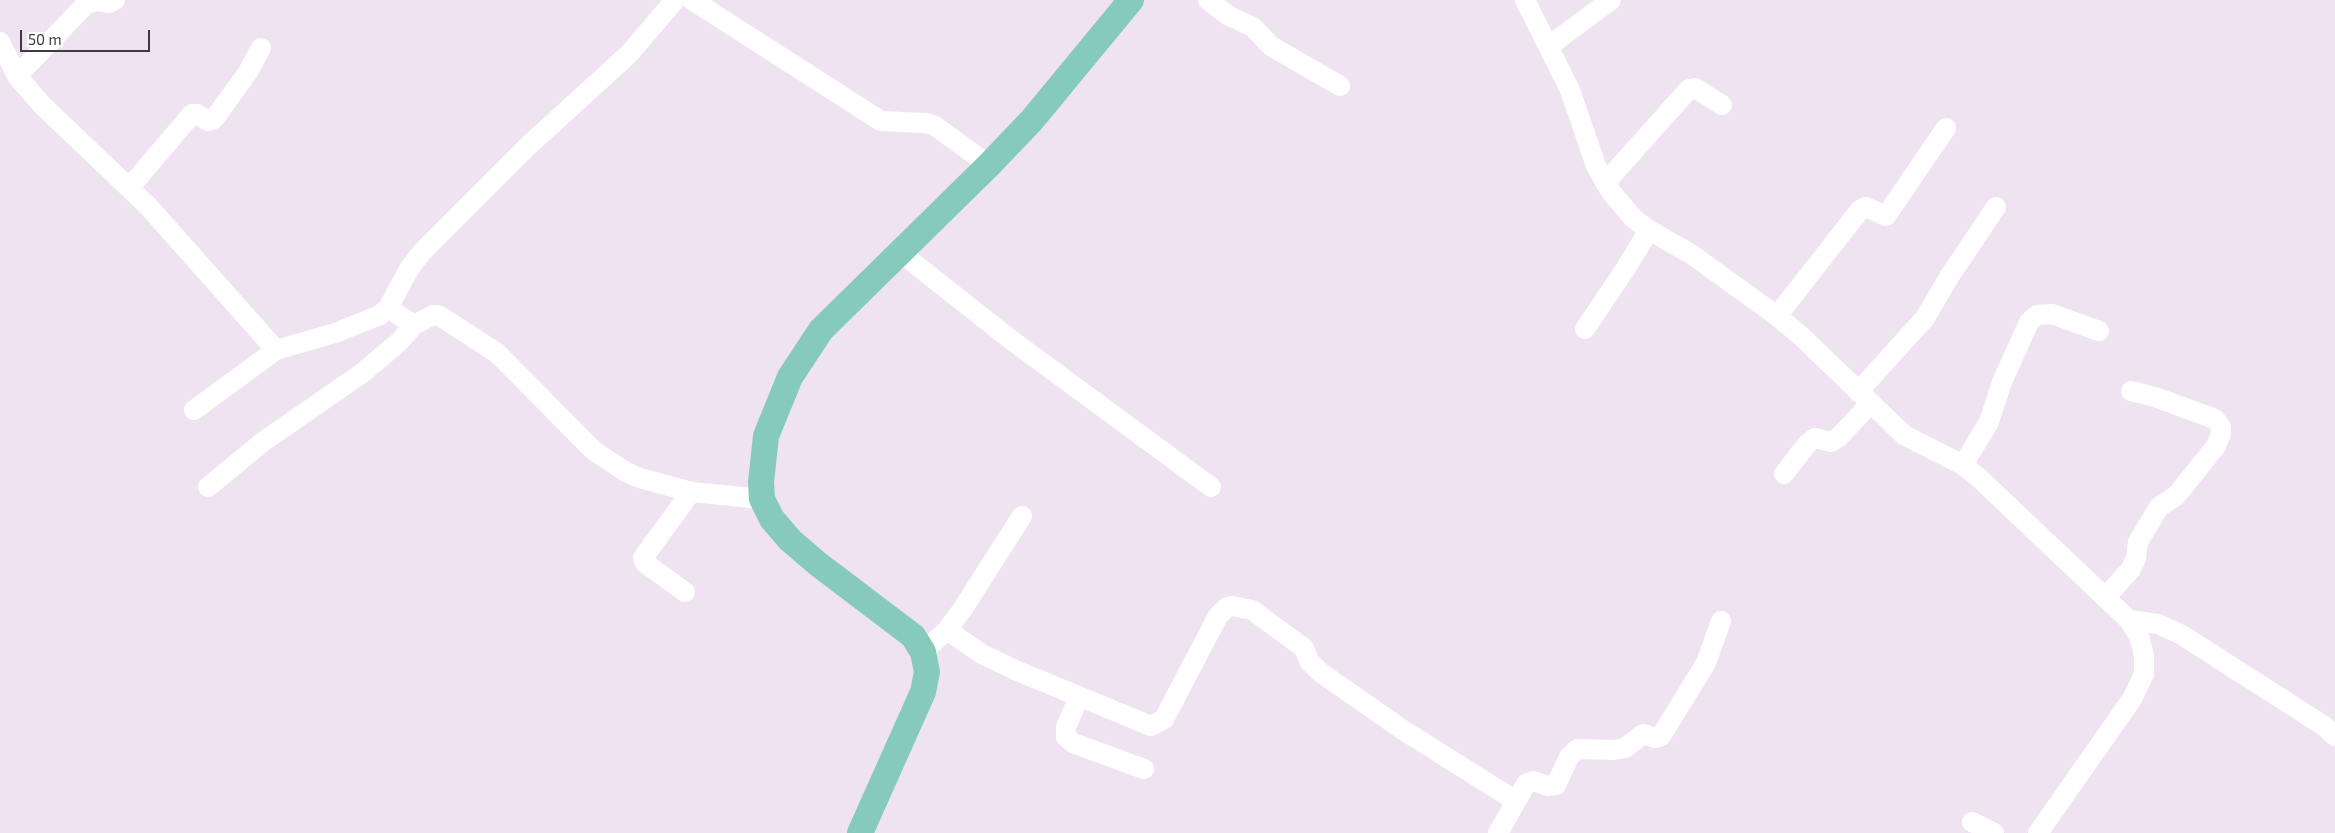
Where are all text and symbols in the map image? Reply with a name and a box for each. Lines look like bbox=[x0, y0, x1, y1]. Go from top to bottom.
scale bar bbox=[22, 20, 152, 52]
text: 50 m bbox=[28, 30, 62, 48]

